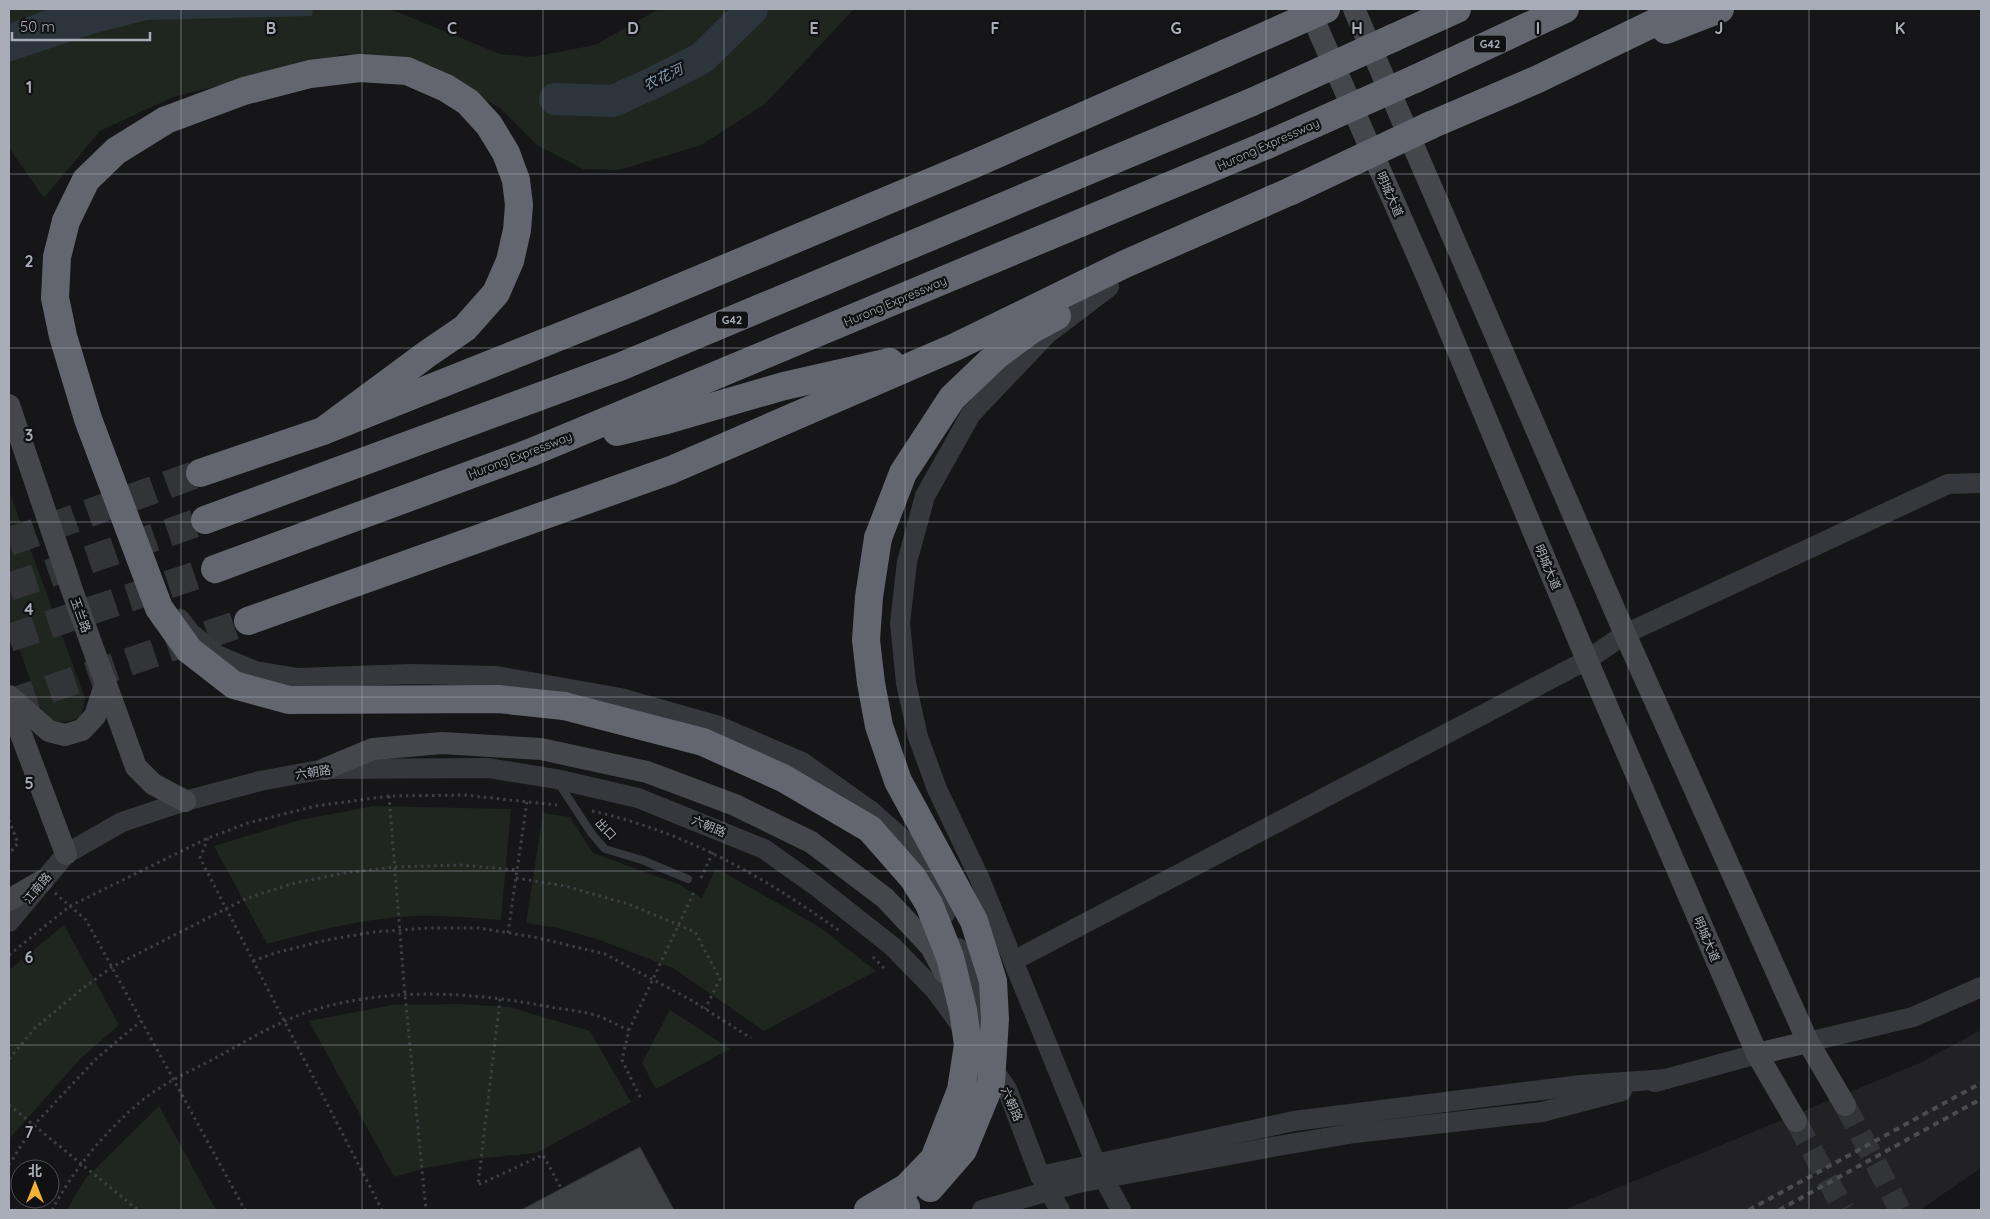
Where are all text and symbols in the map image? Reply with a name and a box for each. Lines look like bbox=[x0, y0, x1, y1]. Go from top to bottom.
scale bar bbox=[12, 10, 150, 42]
text: 50 m bbox=[20, 17, 55, 36]
text: B bbox=[266, 18, 276, 38]
text: C bbox=[447, 18, 457, 38]
text: D bbox=[627, 18, 639, 38]
text: E bbox=[809, 18, 819, 38]
text: F bbox=[991, 18, 1000, 38]
text: G bbox=[1170, 18, 1182, 38]
text: H bbox=[1351, 18, 1363, 38]
text: I bbox=[1536, 18, 1540, 38]
text: J bbox=[1715, 18, 1723, 38]
text: K bbox=[1895, 18, 1905, 38]
road number: G42 bbox=[1474, 36, 1506, 52]
water label: 农花河 bbox=[640, 58, 689, 94]
text: 1 bbox=[26, 77, 32, 97]
street label: Hurong Expressway bbox=[1215, 115, 1321, 173]
street label: 明城大道 bbox=[1373, 169, 1407, 219]
text: 2 bbox=[24, 251, 34, 271]
street label: Hurong Expressway bbox=[841, 273, 949, 329]
road number: G42 bbox=[716, 312, 748, 328]
text: 3 bbox=[25, 425, 33, 445]
street label: Hurong Expressway bbox=[466, 428, 574, 482]
street label: 明城大道 bbox=[1532, 542, 1564, 592]
street label: 玉兰路 bbox=[68, 596, 94, 634]
text: 4 bbox=[24, 599, 34, 619]
street label: 六朝路 bbox=[294, 762, 332, 782]
text: 5 bbox=[24, 773, 34, 793]
street label: 六朝路 bbox=[689, 812, 729, 840]
street label: 出口 bbox=[592, 815, 620, 843]
street label: 江南路 bbox=[20, 869, 54, 907]
street label: 明城大道 bbox=[1691, 914, 1723, 964]
text: 6 bbox=[25, 947, 34, 967]
street label: 六朝路 bbox=[998, 1084, 1026, 1124]
text: 7 bbox=[25, 1122, 34, 1142]
north arrow bbox=[10, 1159, 60, 1209]
text: 北 bbox=[28, 1162, 42, 1180]

